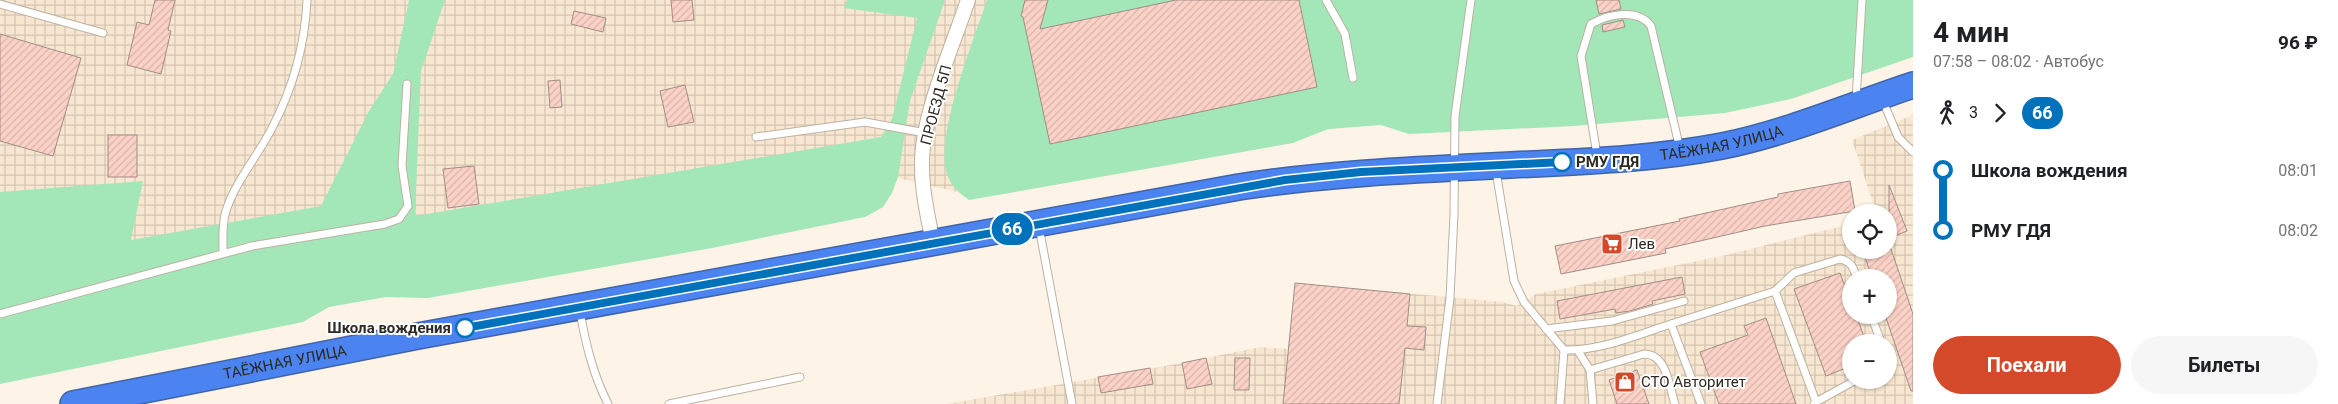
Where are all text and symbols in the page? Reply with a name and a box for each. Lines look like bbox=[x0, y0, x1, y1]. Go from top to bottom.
text: 4 мин bbox=[1933, 16, 2009, 49]
text: 96 ₽ bbox=[2278, 31, 2318, 54]
text: 07:58 – 08:02 · Автобус bbox=[1933, 52, 2104, 71]
street label: ПРОЕЗД 5П bbox=[917, 63, 955, 147]
icon: walk bbox=[1933, 99, 1961, 127]
icon: forward bbox=[1986, 99, 2014, 127]
text: 66 bbox=[2032, 102, 2053, 123]
text: 3 bbox=[1969, 103, 1978, 122]
street label: ТАЁЖНАЯ УЛИЦА bbox=[1659, 122, 1785, 164]
marker: РМУ ГДЯ bbox=[1552, 152, 1572, 172]
place label: РМУ ГДЯ bbox=[1576, 153, 1639, 171]
text: Школа вождения bbox=[1971, 159, 2128, 182]
text: 08:01 bbox=[2278, 161, 2318, 180]
map controls bbox=[1842, 204, 1897, 389]
button: locate bbox=[1842, 204, 1897, 259]
line badge: 66 bbox=[990, 213, 1034, 245]
text: 66 bbox=[1002, 218, 1022, 239]
text: РМУ ГДЯ bbox=[1971, 219, 2051, 242]
text: 08:02 bbox=[2278, 221, 2318, 240]
supermarket icon: Лев bbox=[1600, 232, 1624, 256]
place label: Лев bbox=[1628, 235, 1655, 253]
button: + bbox=[1842, 269, 1897, 324]
marker: Школа вождения bbox=[455, 318, 475, 338]
place label: Школа вождения bbox=[327, 319, 451, 337]
button: − bbox=[1842, 334, 1897, 389]
button: Поехали bbox=[1933, 336, 2121, 394]
button: Билеты bbox=[2131, 336, 2318, 394]
street label: ТАЁЖНАЯ УЛИЦА bbox=[222, 341, 348, 383]
shop icon: СТО Авторитет bbox=[1613, 370, 1637, 394]
place label: СТО Авторитет bbox=[1641, 373, 1746, 391]

